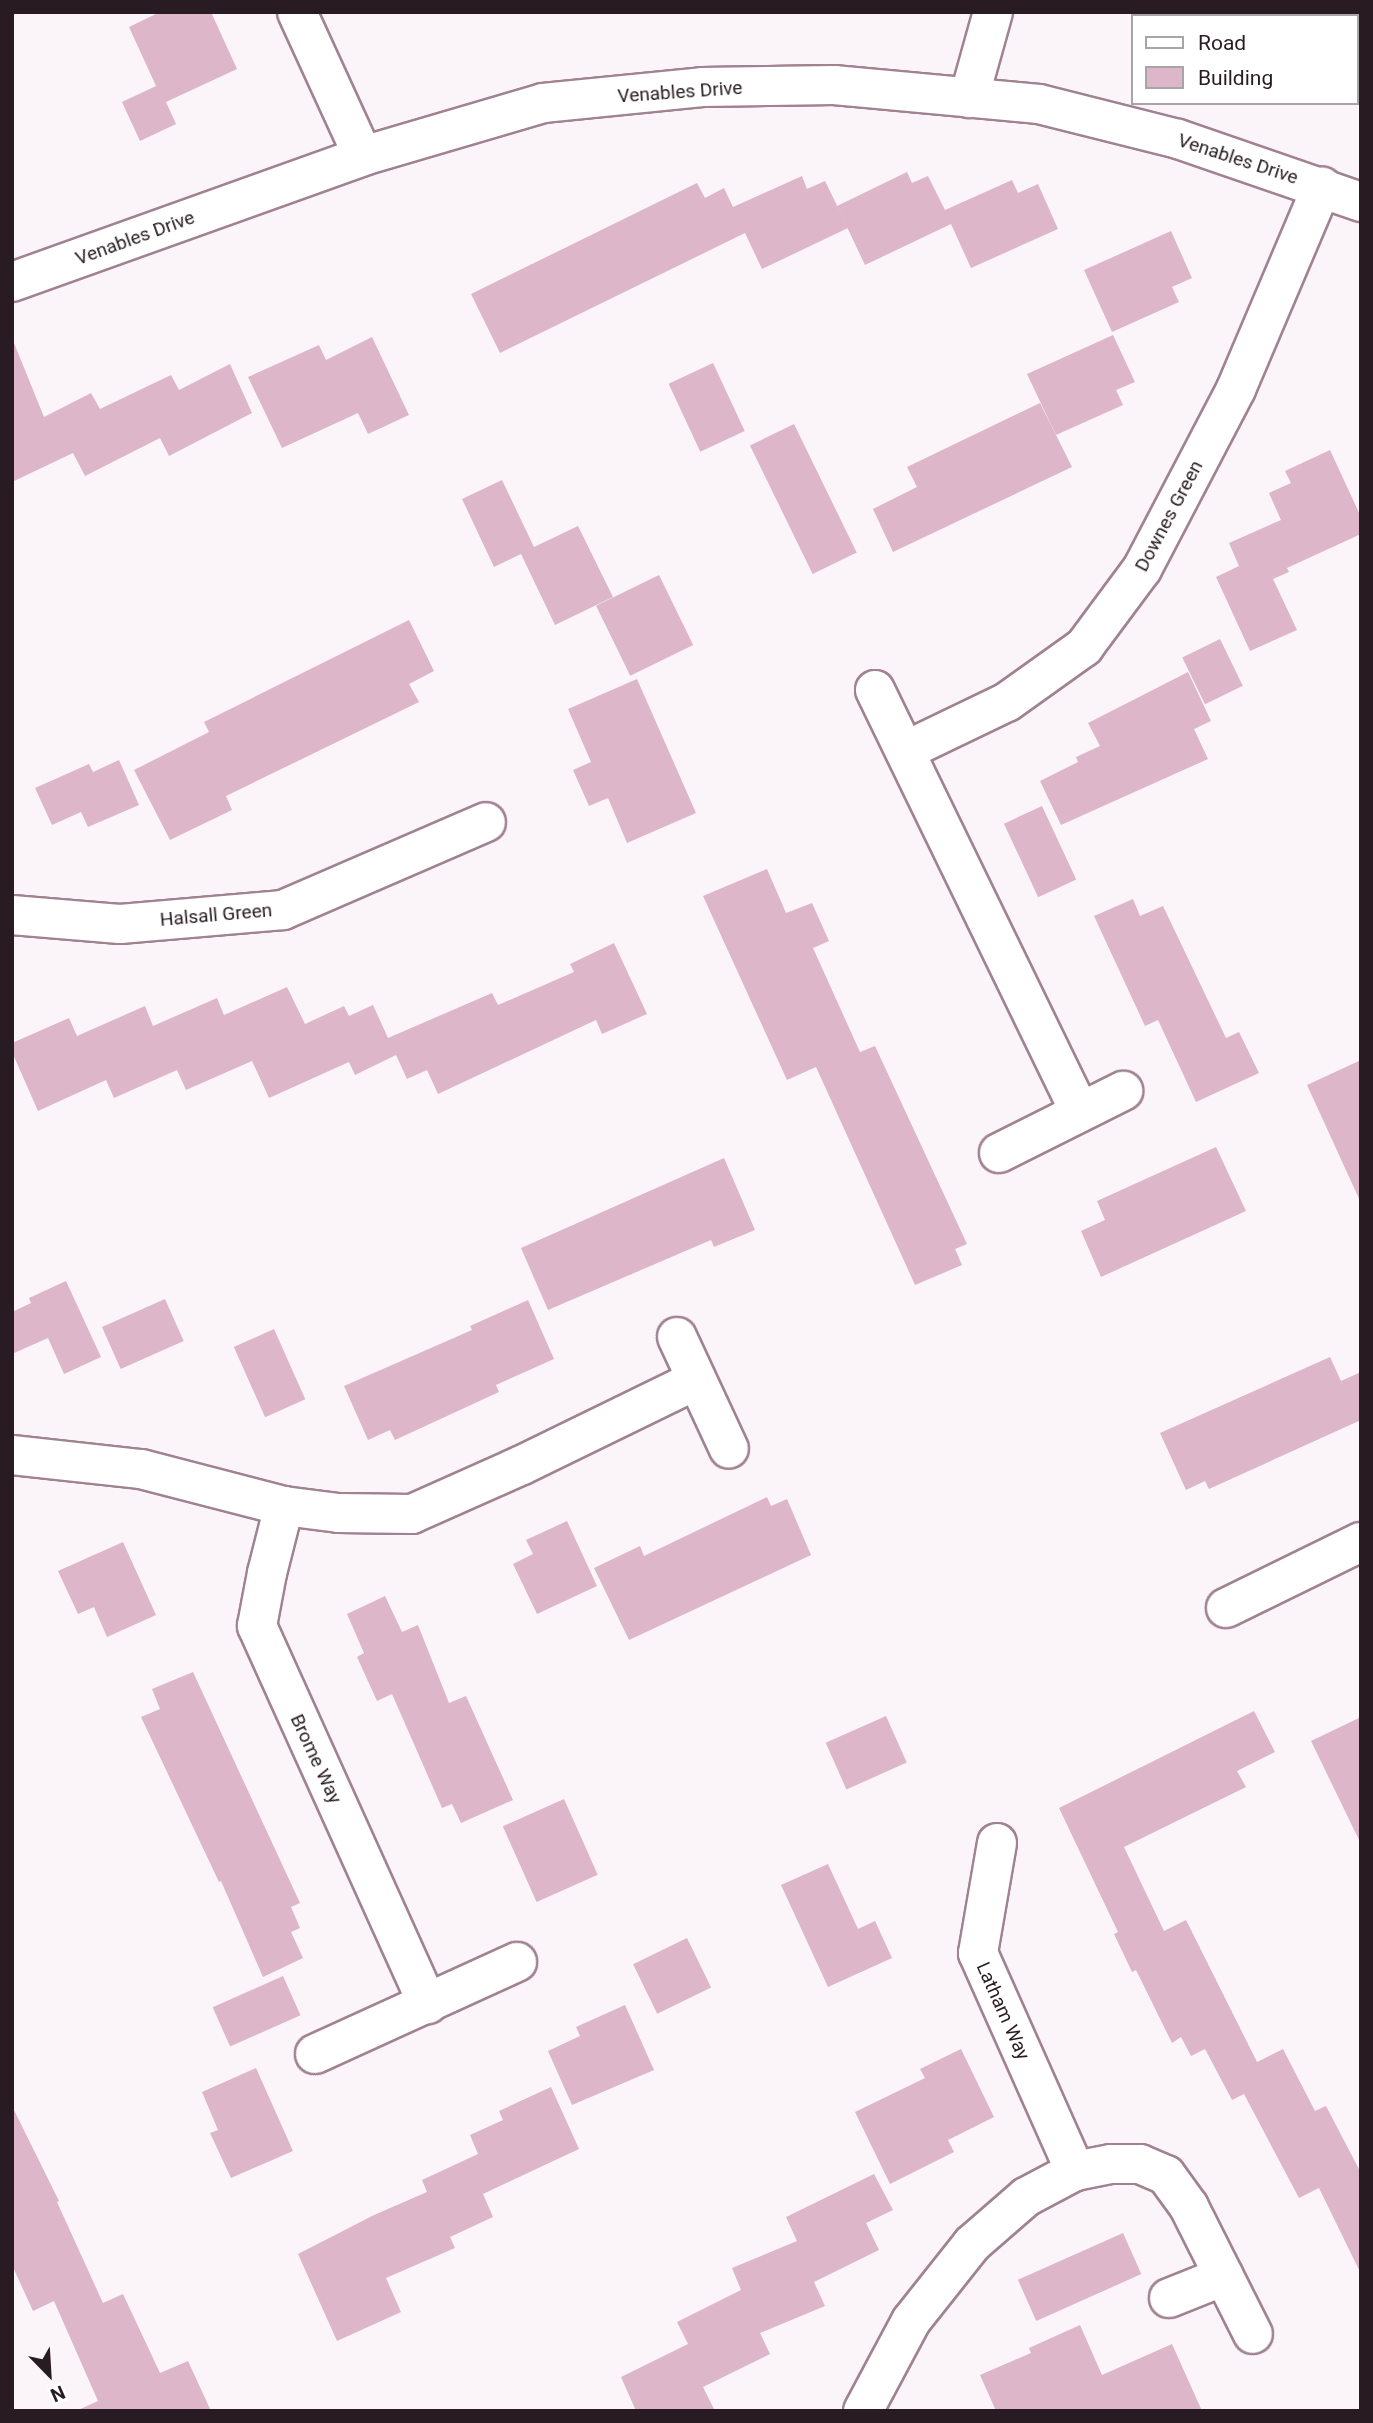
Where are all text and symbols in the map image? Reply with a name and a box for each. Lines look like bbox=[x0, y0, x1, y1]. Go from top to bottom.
legend bbox=[1132, 14, 1359, 105]
text: Road bbox=[1198, 31, 1246, 55]
text: Building bbox=[1198, 66, 1273, 90]
street label: Venables Drive bbox=[617, 76, 743, 108]
street label: Venables Drive bbox=[1175, 129, 1301, 189]
street label: Venables Drive bbox=[72, 206, 198, 270]
street label: Downes Green bbox=[1130, 457, 1208, 575]
street label: Halsall Green bbox=[159, 899, 273, 931]
street label: Brome Way bbox=[285, 1711, 347, 1807]
street label: Latham Way bbox=[971, 1959, 1035, 2063]
north arrow bbox=[14, 2339, 84, 2409]
text: N bbox=[47, 2380, 69, 2407]

